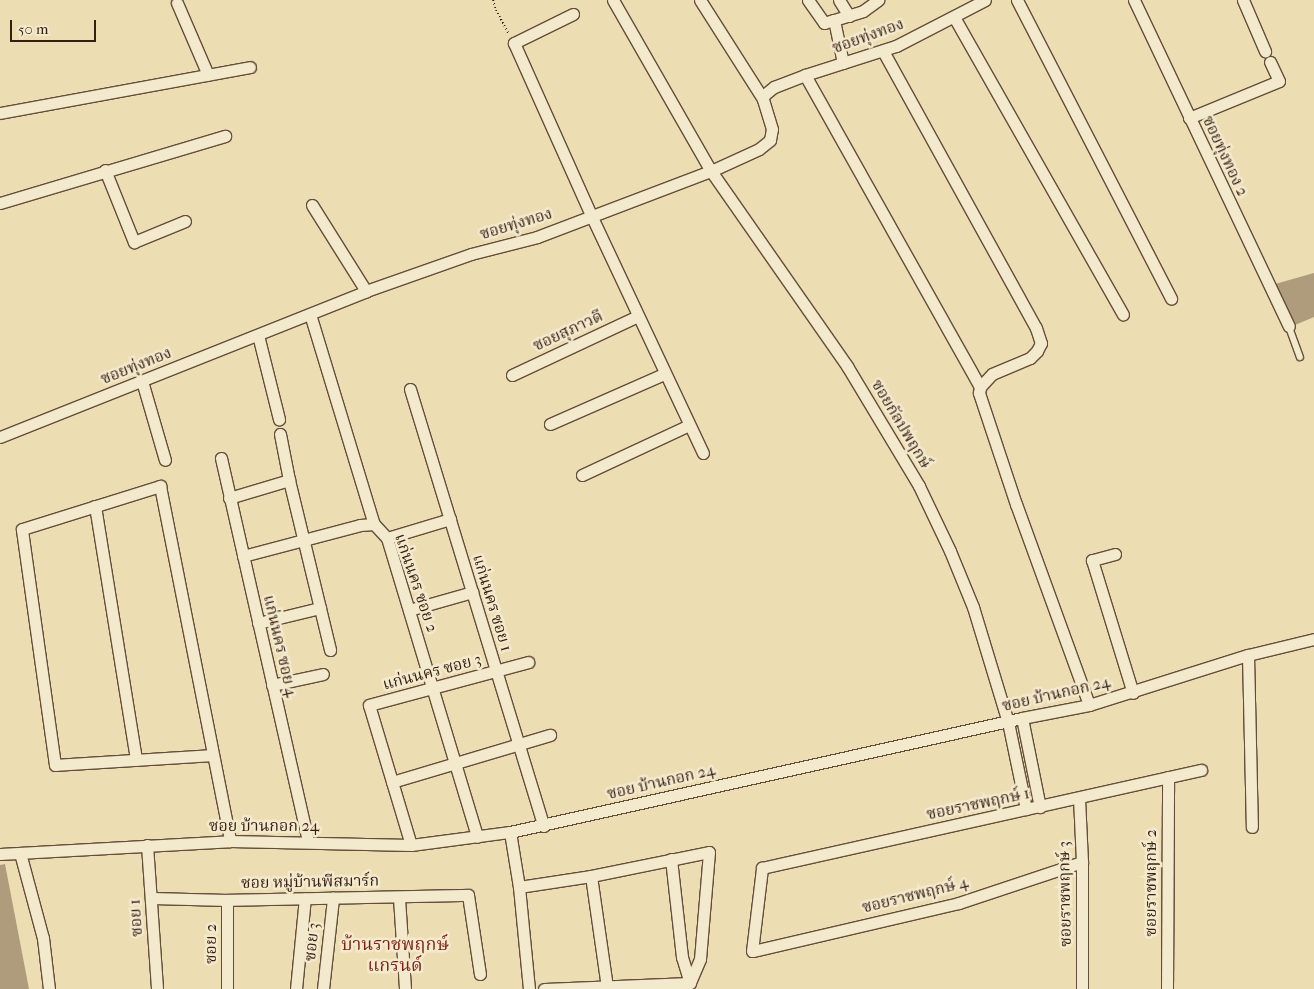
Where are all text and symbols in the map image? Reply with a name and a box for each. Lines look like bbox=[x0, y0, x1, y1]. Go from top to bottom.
scale bar bbox=[12, 10, 99, 42]
street label: ซอยทุ่งทอง bbox=[830, 14, 906, 58]
text: 50 m bbox=[18, 20, 48, 38]
street label: ซอยทุ่งทอง 2 bbox=[1198, 113, 1252, 199]
street label: ซอยทุ่งทอง bbox=[477, 204, 555, 244]
street label: ซอยสุภาวดี bbox=[530, 306, 606, 356]
street label: ซอยทุ่งทอง bbox=[98, 343, 174, 389]
street label: ซอยกัลปพฤกษ์ bbox=[867, 376, 935, 472]
street label: แก่นนคร ซอย 2 bbox=[390, 531, 442, 635]
street label: แก่นนคร ซอย 1 bbox=[468, 552, 516, 654]
street label: แก่นนคร ซอย 4 bbox=[259, 593, 301, 699]
street label: แก่นนคร ซอย 3 bbox=[381, 650, 483, 694]
street label: ซอย บ้านกอก 24 bbox=[1000, 672, 1112, 716]
street label: ซอย บ้านกอก 24 bbox=[605, 760, 717, 804]
street label: ซอยราชพฤกษ์ 1 bbox=[925, 784, 1031, 824]
street label: ซอย บ้านกอก 24 bbox=[209, 816, 319, 836]
street label: ซอยราชพฤกษ์ 2 bbox=[1141, 829, 1161, 937]
street label: ซอยราชพฤกษ์ 3 bbox=[1054, 841, 1076, 947]
street label: ซอย หมู่บ้านพีสมาร์ก bbox=[241, 871, 379, 893]
street label: ซอยราชพฤกษ์ 4 bbox=[860, 873, 970, 917]
street label: ซอย 1 bbox=[125, 899, 147, 937]
street label: ซอย 3 bbox=[300, 922, 324, 962]
street label: ซอย 2 bbox=[201, 924, 221, 964]
district label: บ้านราชพฤกษ์ แกรนด์ bbox=[341, 935, 449, 978]

